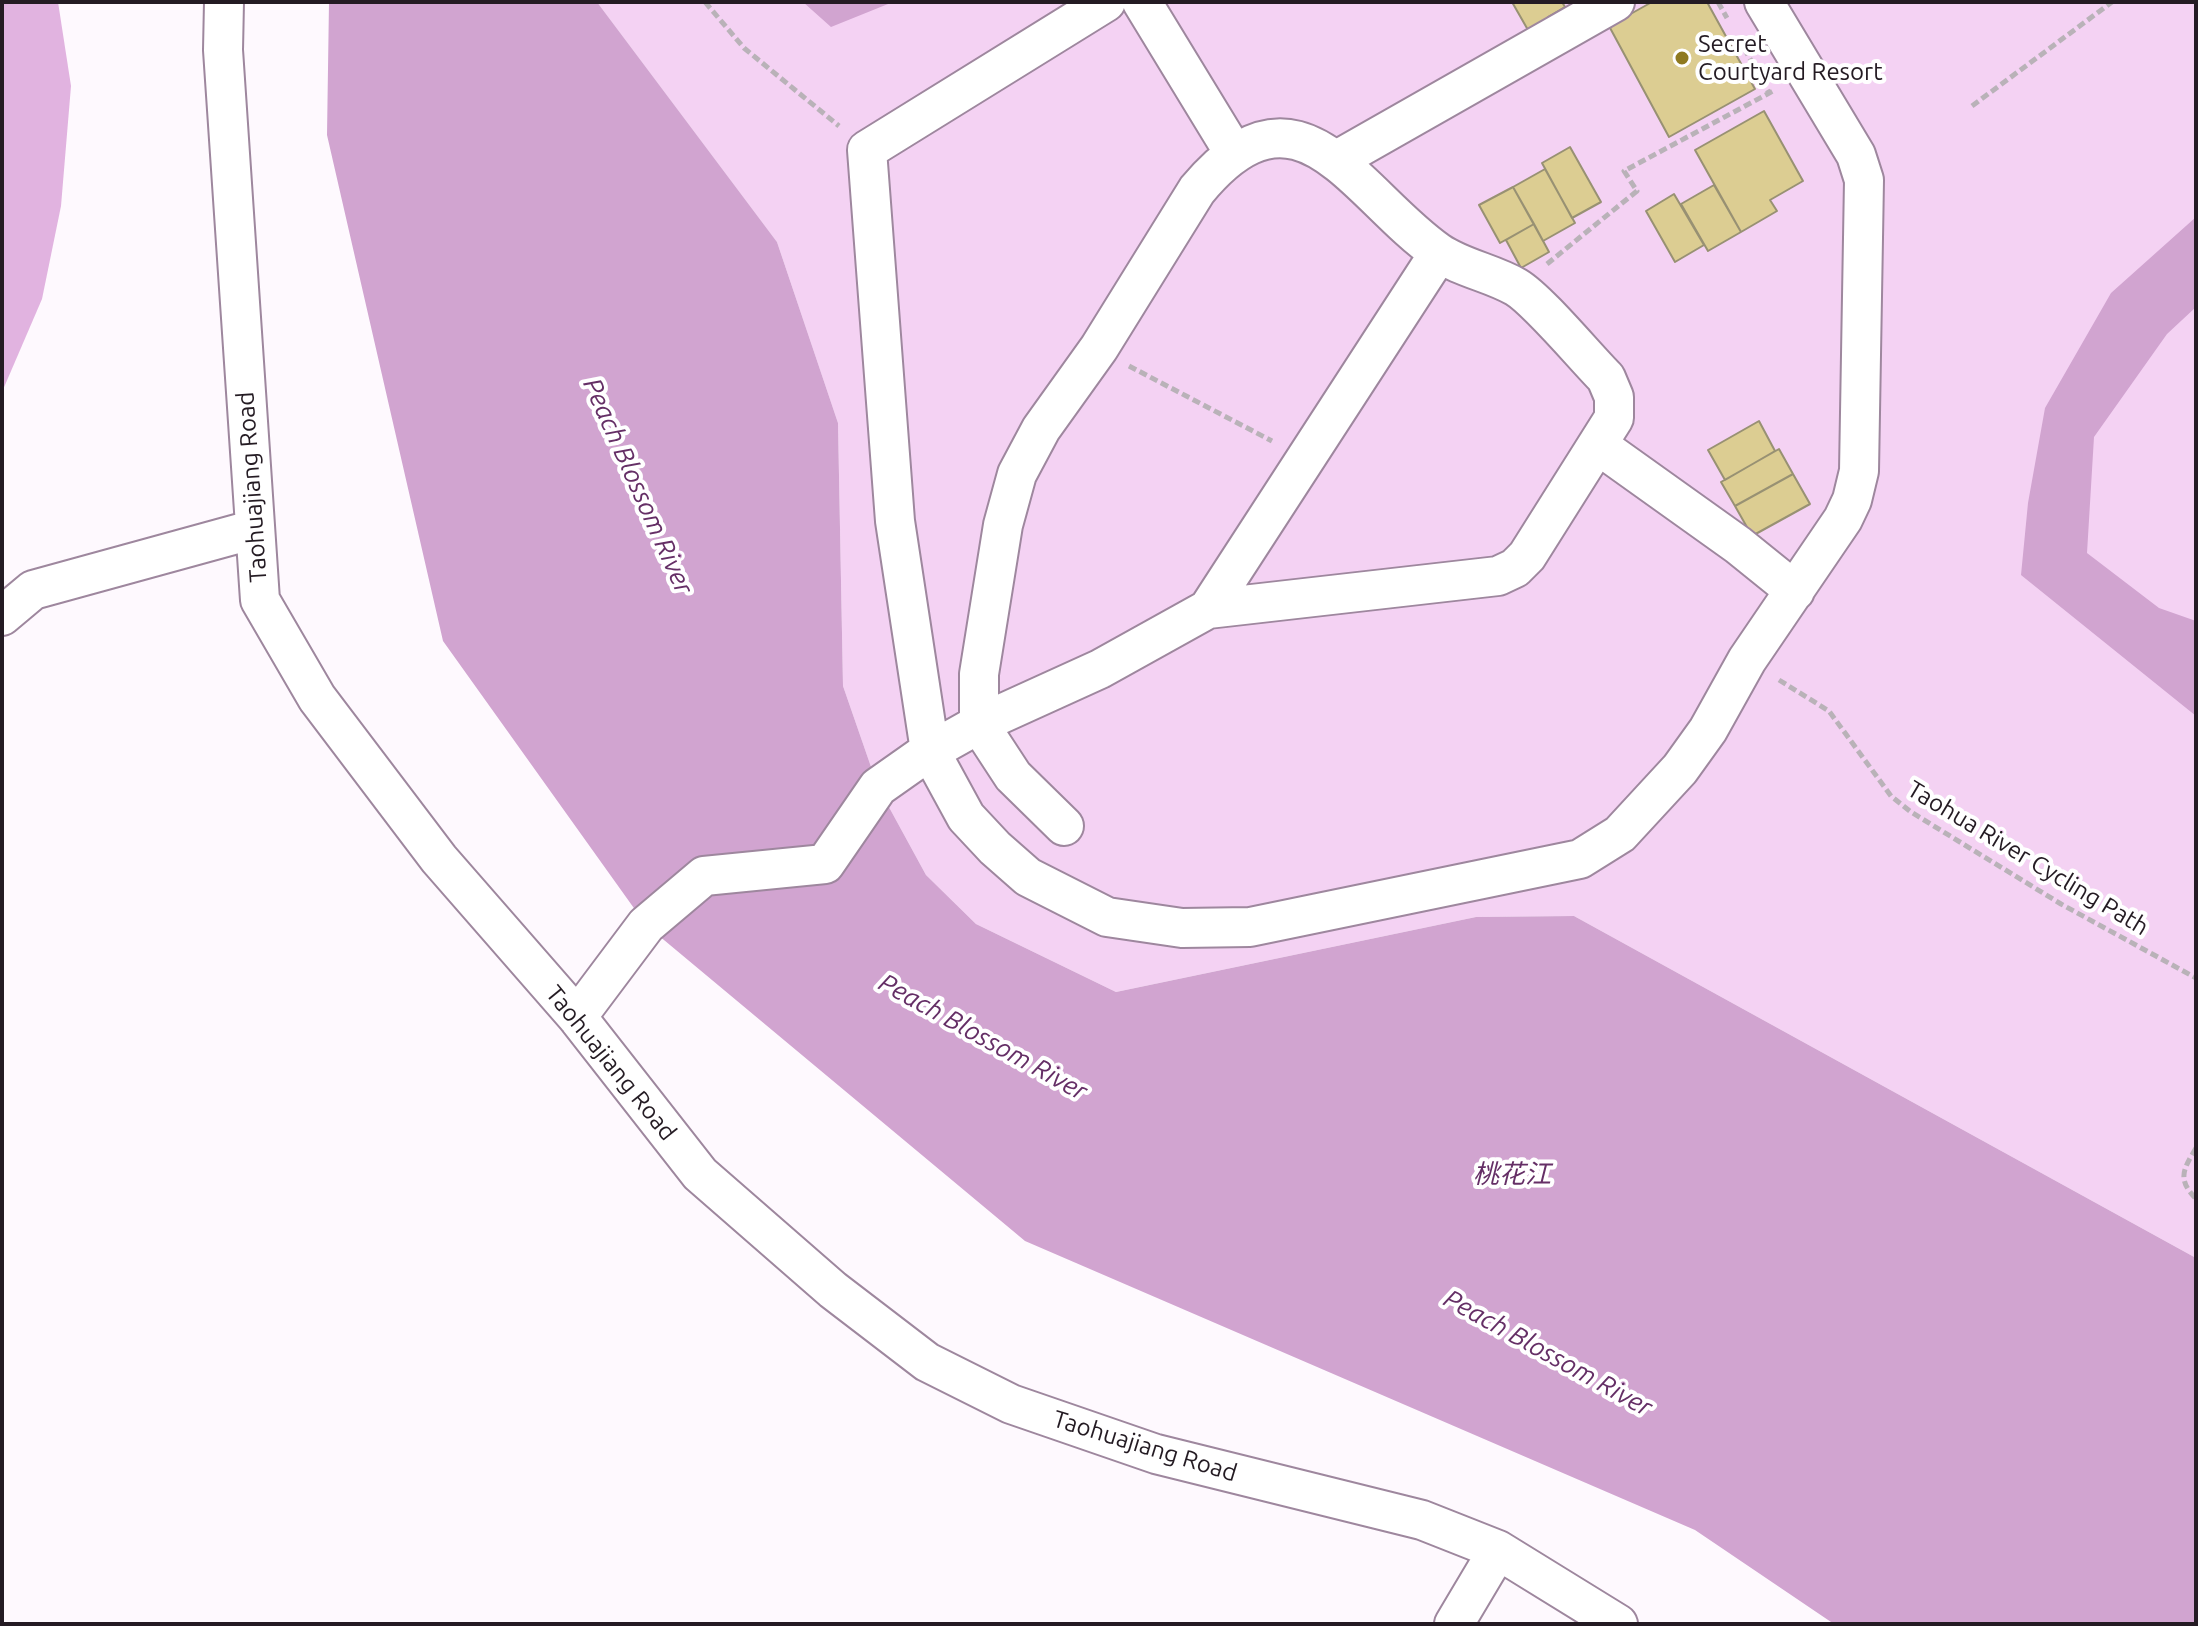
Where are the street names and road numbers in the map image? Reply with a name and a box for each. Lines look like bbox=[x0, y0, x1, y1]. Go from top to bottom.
street label: Taohuajiang Road bbox=[231, 391, 273, 583]
street label: Taohua River Cycling Path bbox=[1902, 774, 2154, 942]
street label: Taohuajiang Road bbox=[540, 980, 682, 1146]
street label: Taohuajiang Road bbox=[1050, 1404, 1240, 1488]

